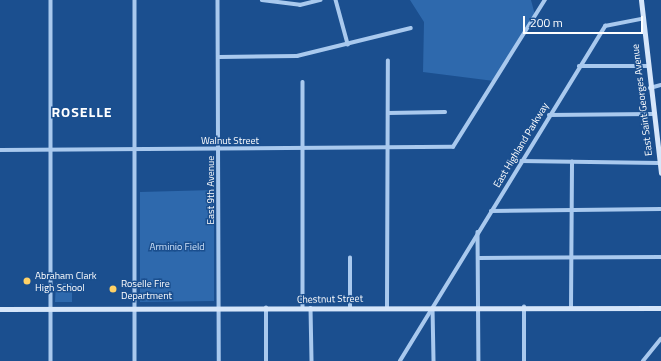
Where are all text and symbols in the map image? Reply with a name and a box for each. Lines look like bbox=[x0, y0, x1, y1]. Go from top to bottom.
scale bar bbox=[525, 8, 645, 34]
text: 200 m bbox=[530, 13, 563, 32]
street label: East Saint Georges Avenue bbox=[629, 43, 655, 157]
street label: East Highland Parkway bbox=[491, 100, 551, 190]
district label: ROSELLE bbox=[51, 104, 113, 120]
street label: Walnut Street bbox=[201, 135, 259, 147]
street label: East 9th Avenue bbox=[205, 156, 217, 224]
park label: Arminio Field bbox=[149, 241, 205, 253]
place label: Abraham Clark High School bbox=[35, 269, 97, 292]
marker: Abraham Clark High School bbox=[22, 276, 32, 286]
place label: Roselle Fire Department bbox=[121, 277, 172, 300]
marker: Roselle Fire Department bbox=[108, 284, 118, 294]
street label: Chestnut Street bbox=[297, 292, 363, 306]

